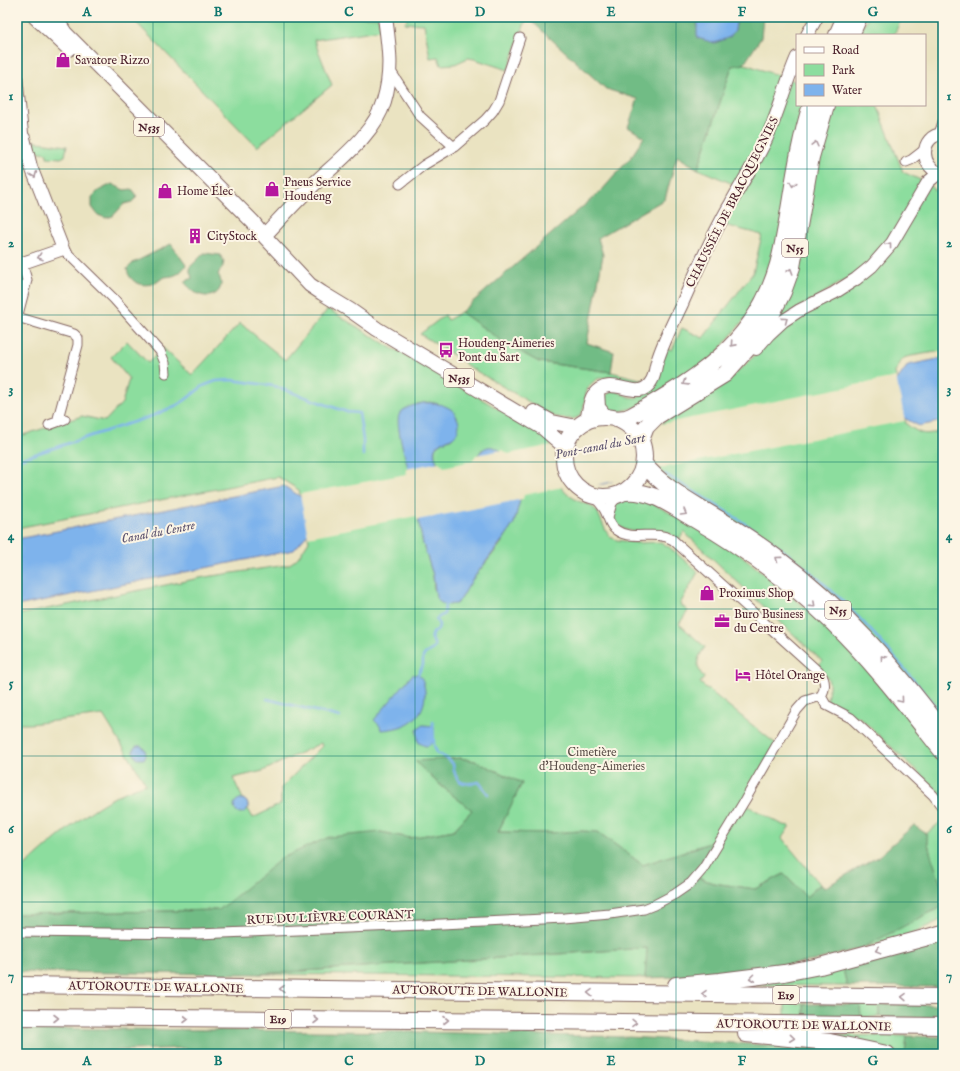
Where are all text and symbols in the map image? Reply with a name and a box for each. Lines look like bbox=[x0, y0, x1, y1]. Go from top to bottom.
text: A bbox=[82, 4, 93, 21]
text: B bbox=[214, 4, 223, 21]
text: C bbox=[344, 4, 354, 21]
text: D bbox=[475, 4, 486, 21]
text: E bbox=[606, 4, 616, 21]
text: F bbox=[738, 4, 747, 21]
text: G bbox=[868, 4, 879, 21]
legend bbox=[796, 34, 926, 106]
text: Road bbox=[832, 43, 860, 58]
shop icon: Savatore Rizzo bbox=[54, 51, 72, 69]
place label: Savatore Rizzo bbox=[75, 53, 150, 68]
text: Park bbox=[832, 63, 855, 78]
text: Water bbox=[832, 83, 863, 98]
text: 1 bbox=[9, 88, 14, 105]
text: 1 bbox=[947, 88, 952, 105]
street label: CHAUSSÉE DE BRACQUEGNIES bbox=[682, 114, 782, 290]
road number: N535 bbox=[134, 118, 164, 136]
one-way arrow bbox=[810, 141, 818, 147]
one-way arrow bbox=[30, 172, 38, 179]
place label: Pneus Service Houdeng bbox=[284, 175, 352, 204]
shop icon: Pneus Service Houdeng bbox=[263, 180, 281, 198]
one-way arrow bbox=[789, 181, 798, 187]
shop icon: Home Élec bbox=[156, 182, 174, 200]
place label: Home Élec bbox=[177, 183, 233, 199]
building icon: CityStock bbox=[186, 227, 204, 245]
place label: CityStock bbox=[207, 229, 258, 244]
text: 2 bbox=[8, 235, 14, 252]
text: 2 bbox=[946, 235, 952, 252]
road number: N55 bbox=[782, 239, 808, 257]
one-way arrow bbox=[884, 243, 891, 250]
one-way arrow bbox=[37, 252, 44, 261]
one-way arrow bbox=[785, 268, 794, 275]
one-way arrow bbox=[780, 318, 787, 325]
place label: Houdeng-Aimeries Pont du Sart bbox=[458, 336, 555, 365]
one-way arrow bbox=[730, 339, 738, 347]
bus stop icon: Houdeng-Aimeries Pont du Sart bbox=[437, 341, 455, 359]
road number: N535 bbox=[444, 369, 474, 387]
one-way arrow bbox=[682, 378, 689, 385]
text: 3 bbox=[9, 381, 14, 398]
text: 3 bbox=[947, 381, 952, 398]
water label: Pont-canal du Sart bbox=[554, 429, 648, 464]
one-way arrow bbox=[680, 509, 687, 516]
water label: Canal du Centre bbox=[120, 517, 197, 548]
text: 4 bbox=[8, 528, 15, 545]
text: 4 bbox=[946, 528, 953, 545]
one-way arrow bbox=[776, 557, 783, 564]
shop icon: Proximus Shop bbox=[698, 584, 716, 602]
place label: Proximus Shop bbox=[719, 586, 794, 602]
one-way arrow bbox=[808, 600, 816, 607]
road number: N55 bbox=[825, 601, 851, 619]
place label: Buro Business du Centre bbox=[734, 607, 804, 636]
office icon: Buro Business du Centre bbox=[713, 612, 731, 630]
one-way arrow bbox=[880, 655, 887, 662]
hotel icon: Hôtel Orange bbox=[734, 666, 752, 684]
place label: Hôtel Orange bbox=[755, 668, 826, 683]
text: 5 bbox=[9, 675, 14, 692]
text: 5 bbox=[947, 675, 952, 692]
one-way arrow bbox=[897, 695, 904, 702]
park label: Cimetière d'Houdeng-Aimeries bbox=[539, 745, 645, 774]
text: 6 bbox=[8, 821, 14, 838]
text: 6 bbox=[946, 821, 952, 838]
street label: RUE DU LIÈVRE COURANT bbox=[246, 906, 414, 928]
one-way arrow bbox=[875, 945, 882, 954]
text: 7 bbox=[8, 968, 14, 985]
text: 7 bbox=[946, 968, 952, 985]
one-way arrow bbox=[748, 973, 755, 982]
street label: AUTOROUTE DE WALLONIE bbox=[67, 978, 244, 997]
street label: AUTOROUTE DE WALLONIE bbox=[391, 982, 568, 1001]
one-way arrow bbox=[279, 984, 285, 993]
road number: E19 bbox=[773, 986, 799, 1004]
one-way arrow bbox=[587, 989, 593, 997]
one-way arrow bbox=[701, 990, 707, 998]
one-way arrow bbox=[901, 993, 907, 1001]
road number: E19 bbox=[265, 1010, 291, 1028]
one-way arrow bbox=[53, 1014, 59, 1022]
one-way arrow bbox=[183, 1015, 189, 1023]
one-way arrow bbox=[313, 1015, 319, 1024]
one-way arrow bbox=[443, 1016, 449, 1025]
street label: AUTOROUTE DE WALLONIE bbox=[715, 1016, 892, 1035]
one-way arrow bbox=[631, 1019, 637, 1027]
one-way arrow bbox=[789, 1033, 795, 1042]
text: A bbox=[82, 1053, 93, 1070]
text: B bbox=[214, 1053, 223, 1070]
text: C bbox=[344, 1053, 354, 1070]
text: D bbox=[475, 1053, 486, 1070]
text: E bbox=[606, 1053, 616, 1070]
text: F bbox=[738, 1053, 747, 1070]
text: G bbox=[868, 1053, 879, 1070]

